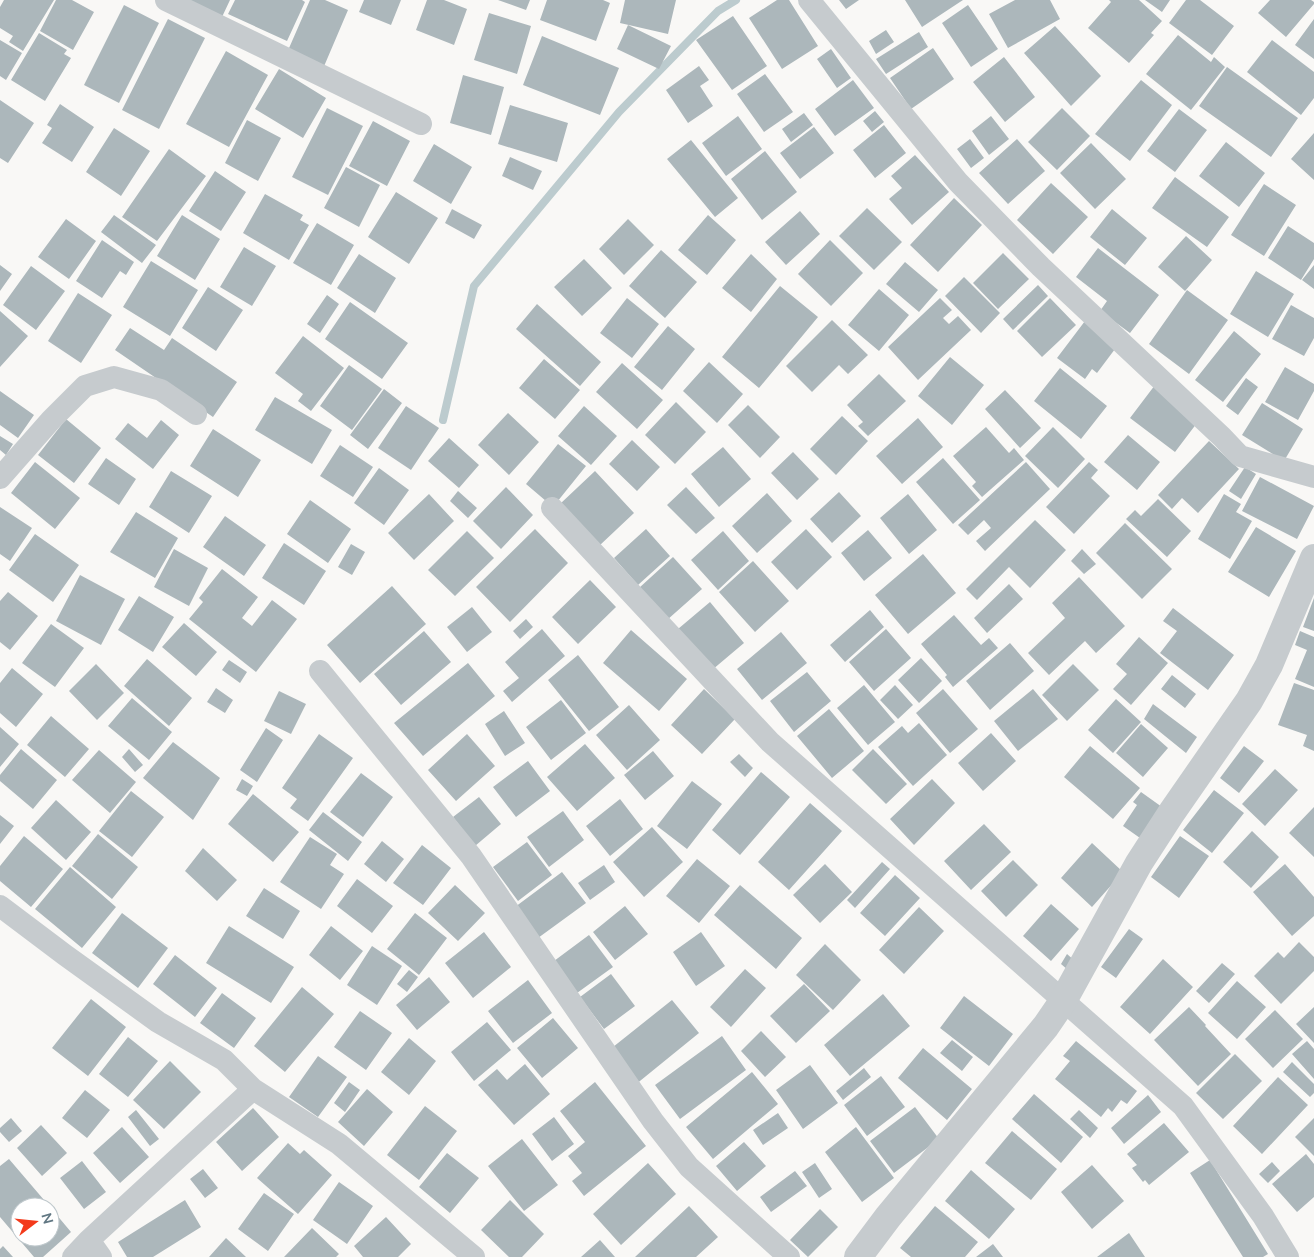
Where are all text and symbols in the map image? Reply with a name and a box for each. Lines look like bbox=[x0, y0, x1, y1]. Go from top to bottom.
north arrow bbox=[10, 1197, 60, 1247]
text: N bbox=[37, 1211, 58, 1226]

